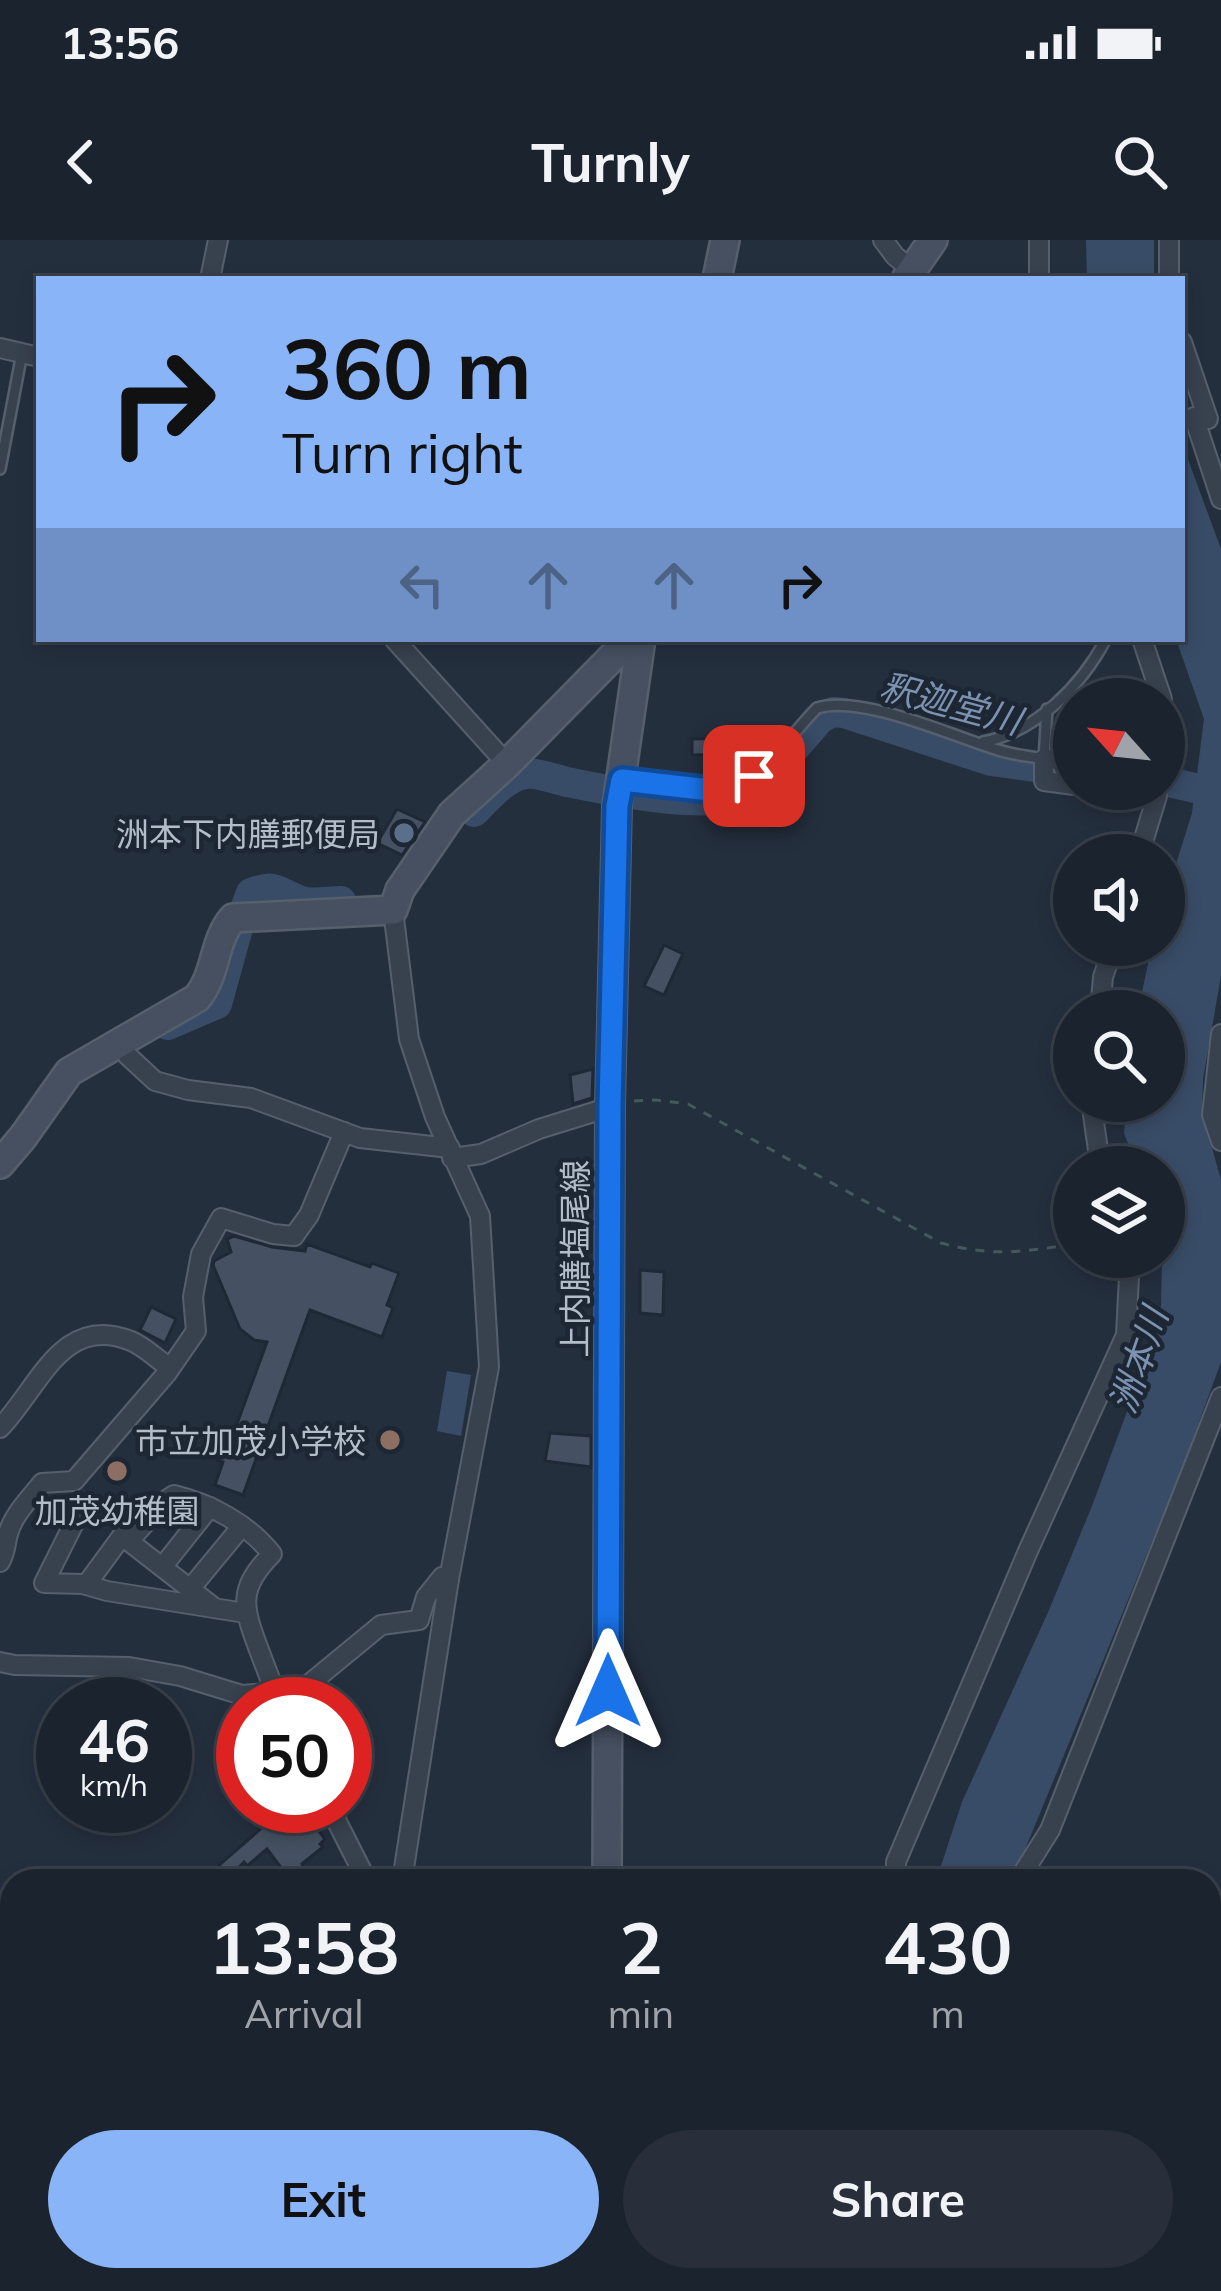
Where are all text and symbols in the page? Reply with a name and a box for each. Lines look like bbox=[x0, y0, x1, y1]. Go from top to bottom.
text: 13:56 bbox=[60, 14, 179, 70]
text: Turnly bbox=[531, 128, 690, 196]
icon: back bbox=[48, 129, 114, 195]
icon: search bbox=[1107, 129, 1173, 195]
text: 360 m bbox=[282, 315, 532, 420]
icon: right bbox=[84, 324, 240, 480]
text: Turn right bbox=[282, 419, 523, 487]
icon: left bbox=[389, 552, 455, 618]
icon: ahead bbox=[515, 552, 581, 618]
icon: ahead bbox=[641, 552, 707, 618]
icon: right bbox=[767, 552, 833, 618]
water label: 釈迦堂川 bbox=[876, 663, 1030, 744]
north arrow bbox=[1053, 678, 1185, 810]
map controls bbox=[1053, 678, 1185, 1278]
pin bbox=[703, 725, 805, 827]
icon: arrive bbox=[721, 743, 787, 809]
place label: 洲本下内膳郵便局 bbox=[116, 813, 380, 854]
marker: 洲本下内膳郵便局 bbox=[391, 820, 417, 846]
button: sound bbox=[1053, 834, 1185, 966]
button: search bbox=[1053, 990, 1185, 1122]
button: layers bbox=[1053, 1146, 1185, 1278]
street label: 上内膳塩尾線 bbox=[554, 1160, 595, 1358]
water label: 洲本川 bbox=[1099, 1298, 1178, 1418]
place label: 市立加茂小学校 bbox=[135, 1420, 366, 1461]
marker: 市立加茂小学校 bbox=[377, 1427, 403, 1453]
marker: 加茂幼稚園 bbox=[104, 1458, 130, 1484]
place label: 加茂幼稚園 bbox=[35, 1490, 200, 1531]
position arrow bbox=[545, 1628, 671, 1754]
speed limit sign: 50 bbox=[216, 1677, 372, 1833]
text: 46 bbox=[78, 1702, 150, 1777]
text: km/h bbox=[80, 1766, 148, 1804]
text: 13:58 bbox=[209, 1902, 399, 1992]
text: 2 bbox=[619, 1902, 663, 1992]
text: 430 bbox=[883, 1902, 1012, 1992]
text: Arrival bbox=[244, 1989, 364, 2038]
text: min bbox=[608, 1989, 674, 2038]
text: m bbox=[930, 1989, 965, 2038]
button: Exit bbox=[48, 2130, 599, 2268]
button: Share bbox=[623, 2130, 1173, 2268]

